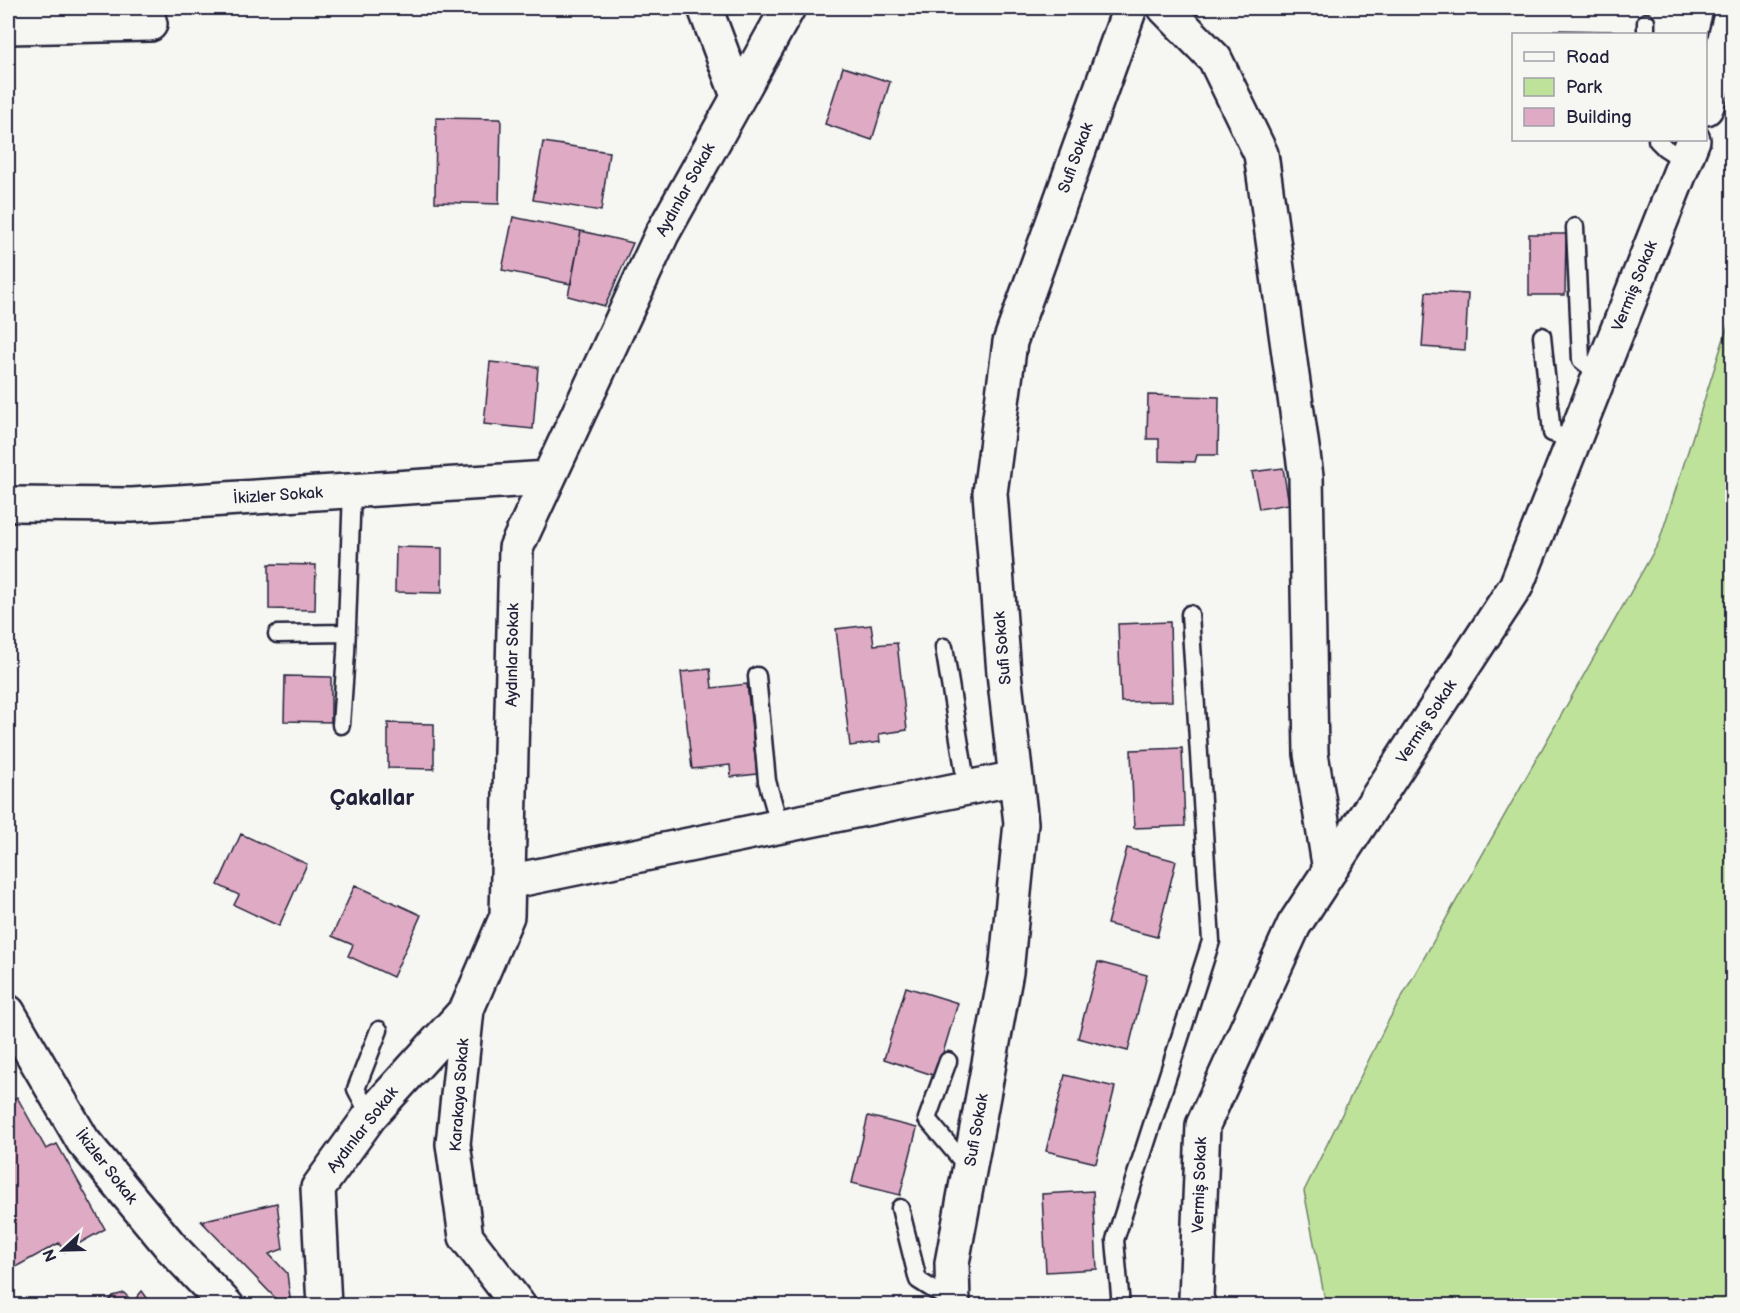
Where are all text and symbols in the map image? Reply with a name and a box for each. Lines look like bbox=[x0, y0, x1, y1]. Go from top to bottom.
legend bbox=[1512, 33, 1707, 141]
text: Road bbox=[1566, 47, 1610, 68]
text: Park bbox=[1566, 77, 1602, 98]
text: Building bbox=[1566, 107, 1632, 128]
street label: Sufi Sokak bbox=[1054, 120, 1098, 196]
street label: Aydınlar Sokak bbox=[653, 140, 720, 240]
street label: Vermiş Sokak bbox=[1608, 238, 1662, 334]
street label: İkizler Sokak bbox=[232, 481, 324, 509]
street label: Aydınlar Sokak bbox=[503, 603, 523, 707]
street label: Sufi Sokak bbox=[990, 610, 1016, 685]
street label: Vermiş Sokak bbox=[1393, 676, 1461, 767]
district label: Çakallar bbox=[330, 785, 414, 812]
street label: Karakaya Sokak bbox=[447, 1038, 473, 1152]
street label: Aydınlar Sokak bbox=[324, 1083, 403, 1177]
street label: Sufi Sokak bbox=[961, 1092, 993, 1168]
street label: İkizler Sokak bbox=[71, 1125, 143, 1208]
street label: Vermiş Sokak bbox=[1189, 1137, 1211, 1233]
north arrow bbox=[33, 1220, 93, 1280]
text: N bbox=[39, 1246, 62, 1264]

